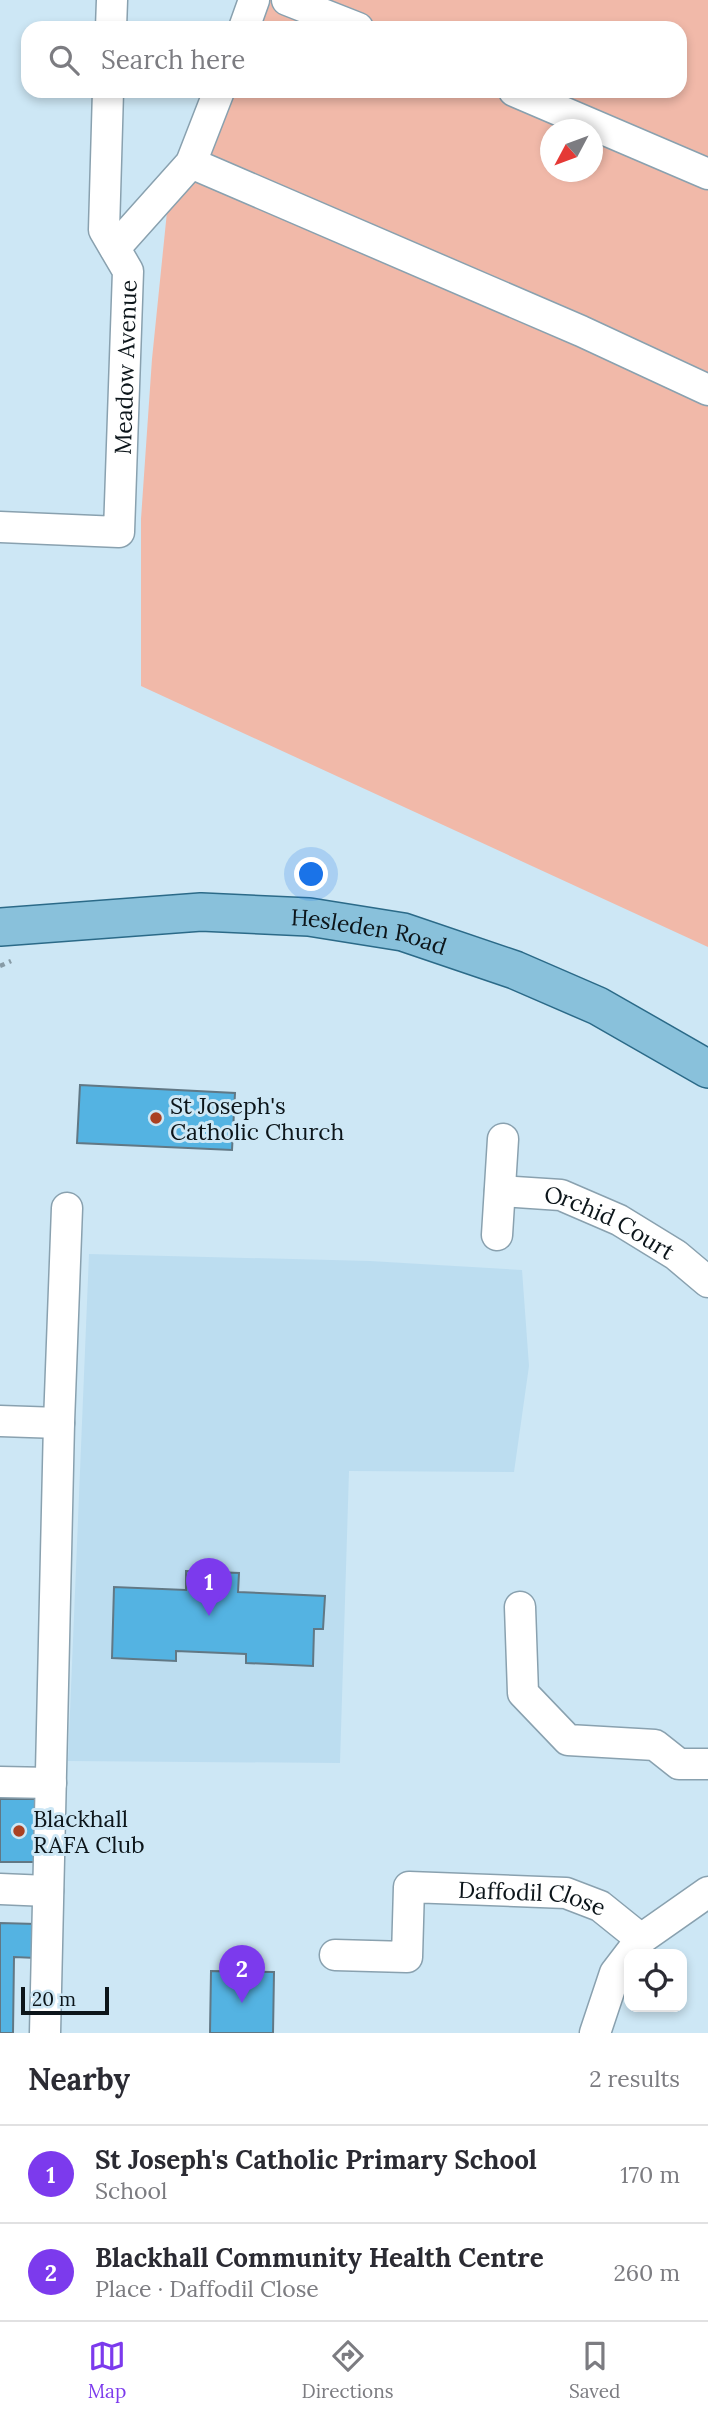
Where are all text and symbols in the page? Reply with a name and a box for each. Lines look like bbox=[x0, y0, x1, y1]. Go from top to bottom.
search box bbox=[21, 21, 687, 98]
icon: search bbox=[45, 41, 83, 79]
text: Search here bbox=[101, 43, 245, 76]
north arrow bbox=[540, 119, 603, 182]
street label: Meadow Avenue bbox=[107, 279, 142, 455]
your location bbox=[294, 857, 328, 891]
street label: Hesleden Road bbox=[290, 902, 451, 960]
place label: St Joseph's Catholic Church bbox=[170, 1091, 345, 1146]
marker: St Joseph's Catholic Church bbox=[148, 1110, 164, 1126]
street label: Orchid Court bbox=[544, 1179, 680, 1265]
pin: 1 bbox=[186, 1558, 232, 1616]
place label: Blackhall RAFA Club bbox=[33, 1804, 145, 1859]
marker: Blackhall RAFA Club bbox=[11, 1823, 27, 1839]
street label: Daffodil Close bbox=[458, 1874, 610, 1921]
pin: 2 bbox=[219, 1945, 265, 2003]
map controls bbox=[624, 1949, 687, 2012]
button: locate bbox=[624, 1949, 687, 2012]
scale bar bbox=[21, 1984, 108, 2016]
text: 20 m bbox=[32, 1987, 76, 2011]
text: Nearby bbox=[28, 2060, 130, 2098]
text: 2 results bbox=[589, 2064, 680, 2093]
text: St Joseph's Catholic Primary School bbox=[95, 2143, 537, 2176]
text: 1 bbox=[46, 2160, 56, 2189]
text: 170 m bbox=[620, 2160, 680, 2189]
text: School bbox=[95, 2176, 167, 2205]
text: Blackhall Community Health Centre bbox=[95, 2241, 544, 2274]
text: 2 bbox=[45, 2258, 57, 2287]
text: 260 m bbox=[613, 2258, 680, 2287]
text: Place · Daffodil Close bbox=[95, 2274, 319, 2303]
tab: Map bbox=[88, 2337, 126, 2403]
tab: Directions bbox=[302, 2337, 394, 2403]
tab: Saved bbox=[569, 2337, 620, 2403]

